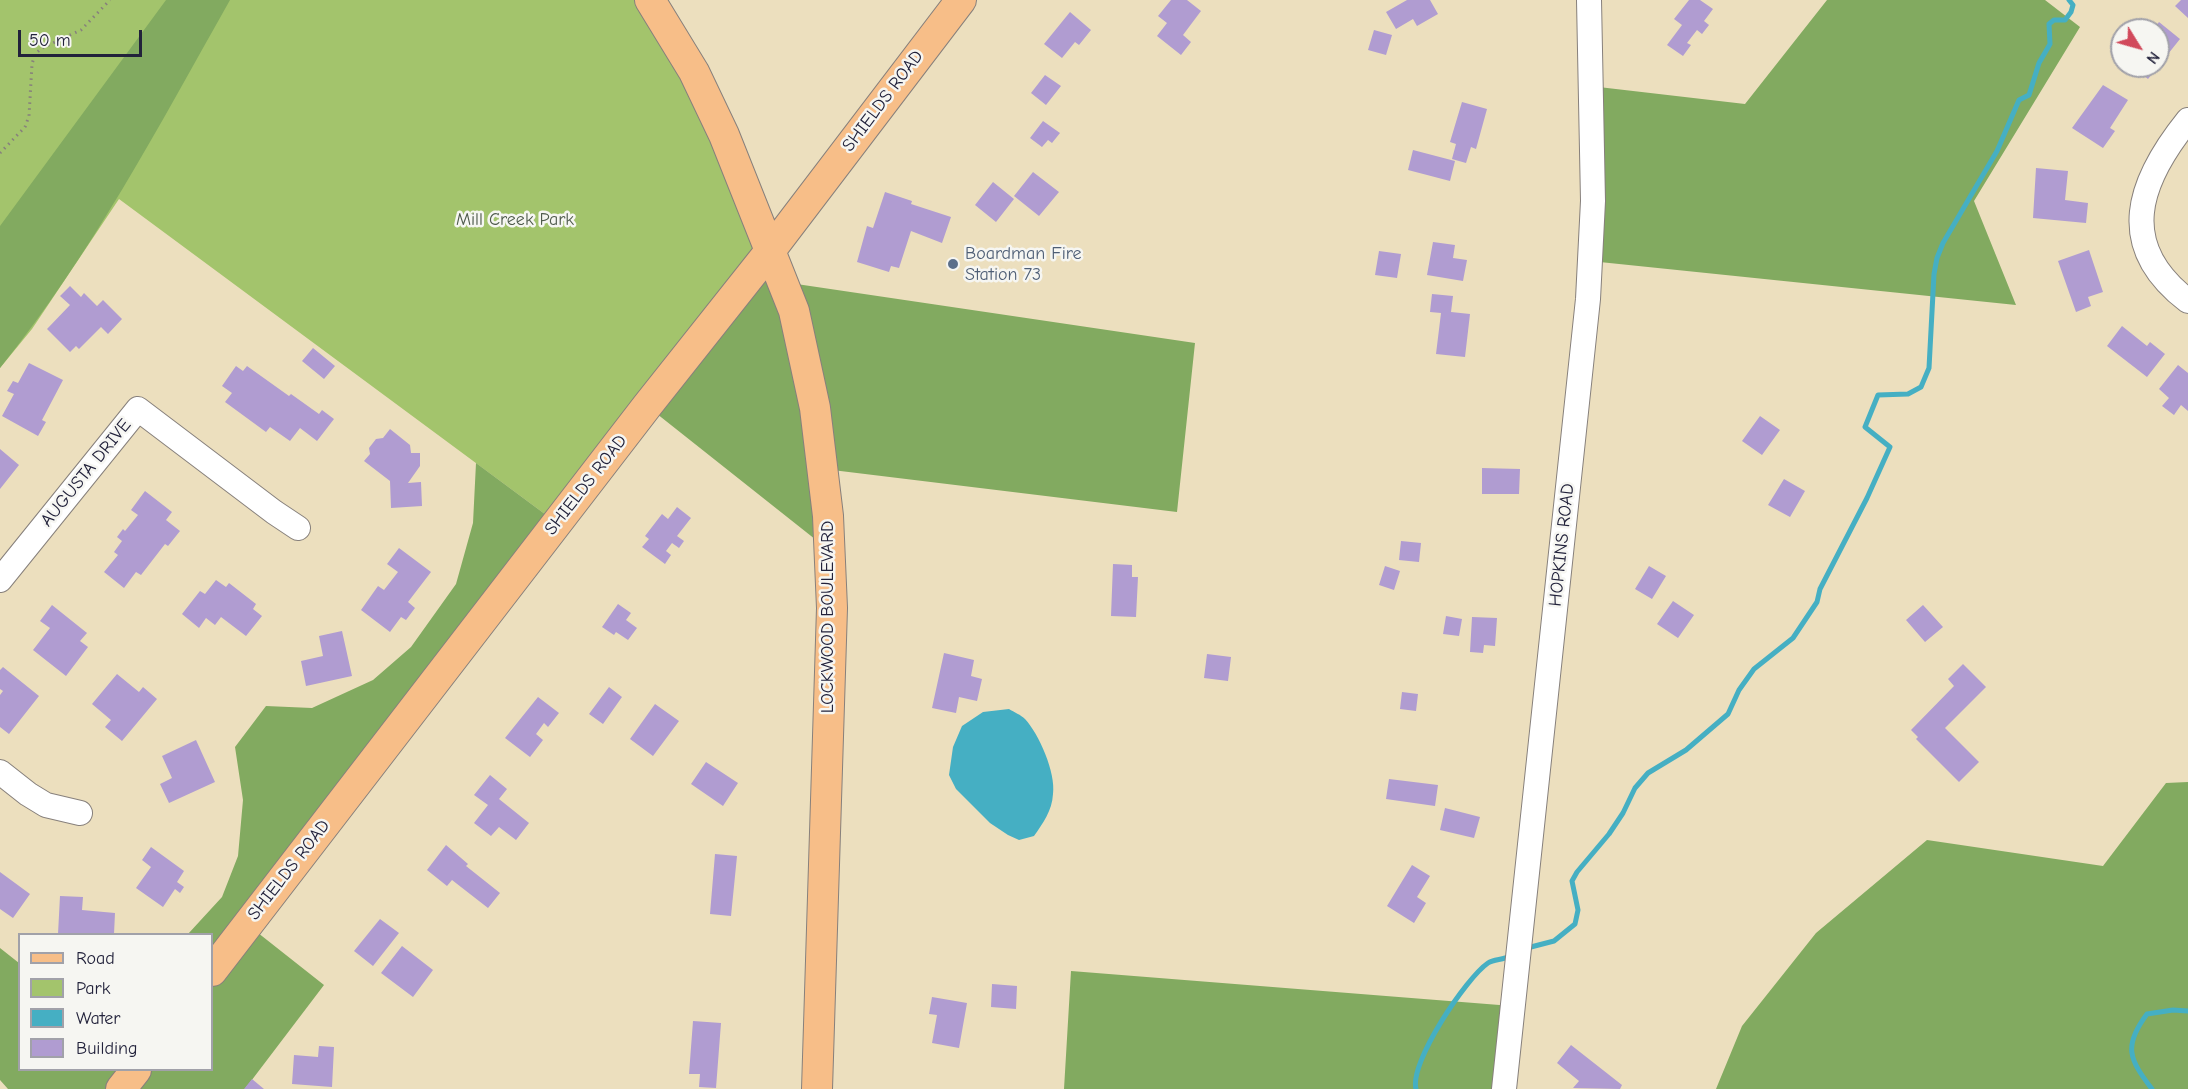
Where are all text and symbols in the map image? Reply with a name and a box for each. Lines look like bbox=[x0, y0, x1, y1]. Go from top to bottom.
scale bar bbox=[21, 18, 146, 56]
north arrow bbox=[2110, 18, 2170, 78]
text: 50 m bbox=[29, 30, 71, 51]
street label: SHIELDS ROAD bbox=[838, 46, 928, 156]
text: N bbox=[2142, 48, 2163, 67]
park label: Mill Creek Park bbox=[456, 209, 574, 231]
place label: Boardman Fire Station 73 bbox=[965, 243, 1082, 286]
marker: Boardman Fire Station 73 bbox=[946, 257, 960, 271]
street label: AUGUSTA DRIVE bbox=[36, 415, 136, 531]
street label: SHIELDS ROAD bbox=[540, 431, 632, 539]
street label: HOPKINS ROAD bbox=[1545, 482, 1579, 608]
street label: LOCKWOOD BOULEVARD bbox=[817, 521, 839, 713]
street label: SHIELDS ROAD bbox=[243, 816, 335, 924]
legend bbox=[18, 933, 213, 1071]
text: Road bbox=[76, 948, 115, 969]
text: Park bbox=[76, 978, 110, 999]
text: Water bbox=[76, 1008, 120, 1029]
text: Building bbox=[76, 1038, 138, 1059]

